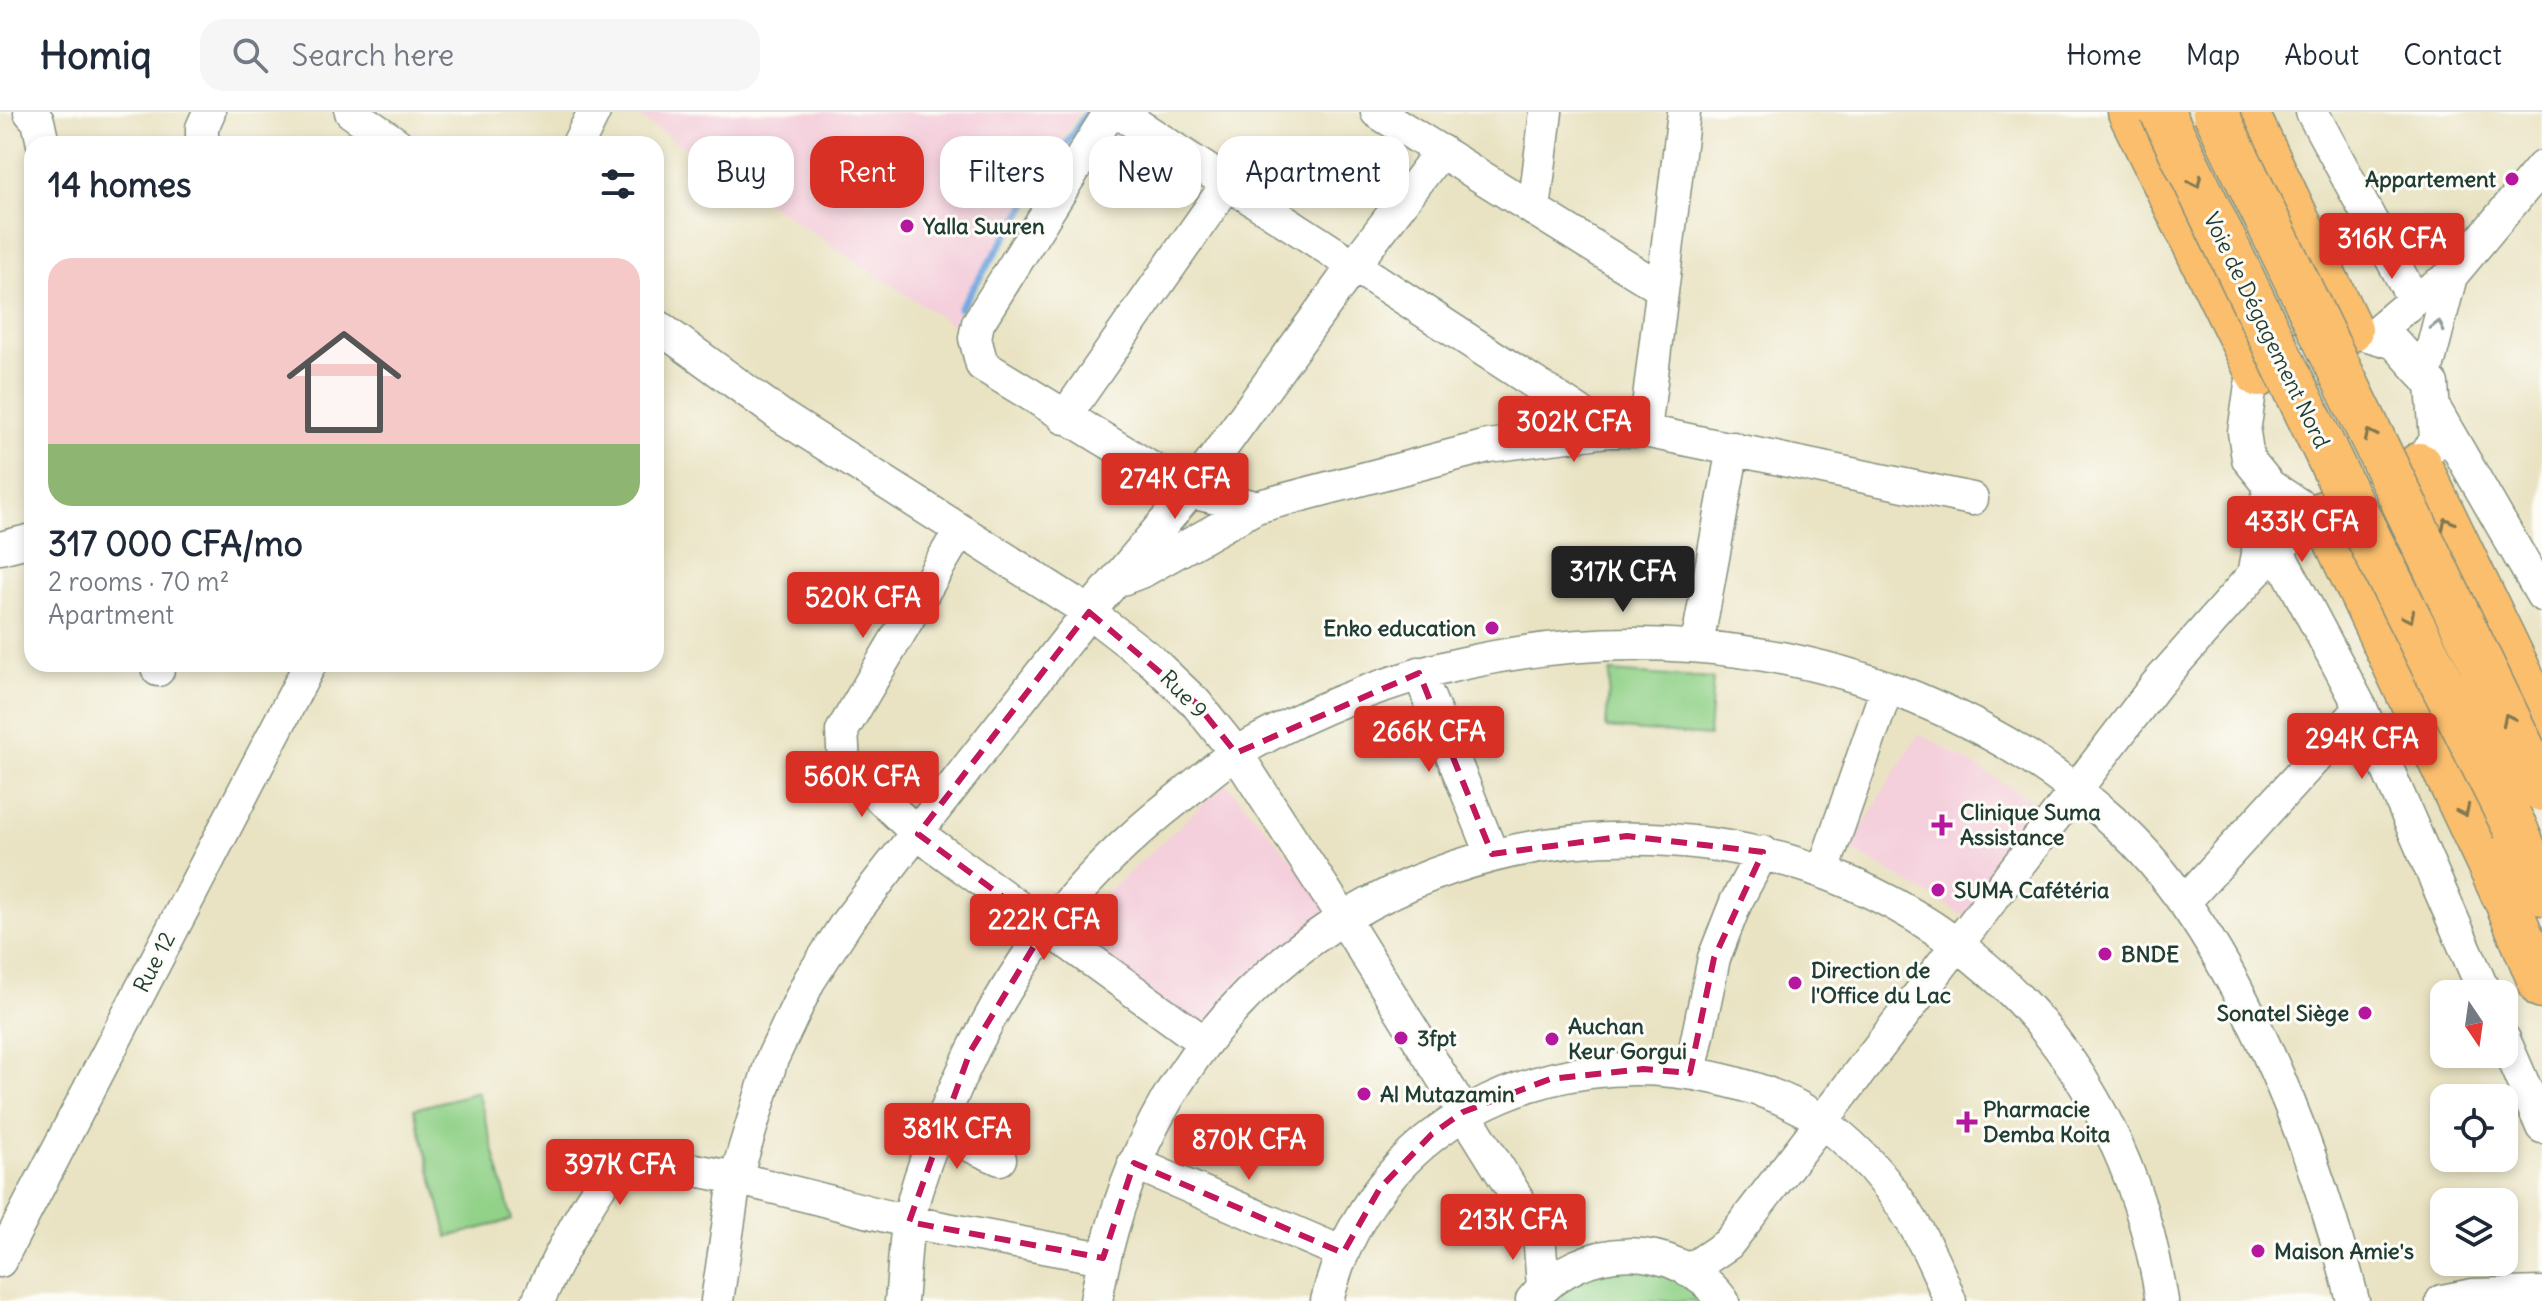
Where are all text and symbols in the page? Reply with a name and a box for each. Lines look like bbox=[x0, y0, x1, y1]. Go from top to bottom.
search box bbox=[200, 19, 760, 91]
text: Homiq bbox=[40, 32, 152, 79]
icon: search bbox=[228, 33, 272, 77]
text: Search here bbox=[292, 36, 454, 74]
text: Home bbox=[2066, 37, 2142, 73]
text: Map bbox=[2186, 37, 2240, 73]
text: About bbox=[2284, 37, 2359, 73]
text: Contact bbox=[2403, 37, 2502, 73]
chip: Buy bbox=[688, 136, 794, 208]
chip: Rent bbox=[810, 136, 924, 208]
chip: Filters bbox=[940, 136, 1073, 208]
chip: New bbox=[1089, 136, 1201, 208]
chip: Apartment bbox=[1217, 136, 1409, 208]
icon: filters bbox=[596, 162, 640, 206]
text: 14 homes bbox=[48, 163, 192, 206]
place label: Appartement bbox=[2365, 165, 2497, 193]
marker: Appartement bbox=[2503, 170, 2521, 188]
one-way arrow bbox=[2186, 174, 2201, 189]
street label: Voie de Dégagement Nord bbox=[2198, 208, 2336, 453]
place label: Yalla Suuren bbox=[922, 212, 1045, 240]
pin: 316K CFA bbox=[2309, 213, 2475, 281]
marker: Yalla Suuren bbox=[898, 217, 916, 235]
text: 316K CFA bbox=[2337, 222, 2447, 255]
icon: home bbox=[272, 310, 416, 454]
one-way arrow bbox=[2429, 320, 2446, 334]
pin: 302K CFA bbox=[1491, 396, 1657, 464]
text: 302K CFA bbox=[1516, 405, 1632, 438]
one-way arrow bbox=[2364, 428, 2380, 443]
pin: 274K CFA bbox=[1092, 453, 1258, 521]
text: 274K CFA bbox=[1120, 462, 1230, 495]
pin: 433K CFA bbox=[2219, 496, 2385, 564]
text: 433K CFA bbox=[2245, 505, 2359, 538]
one-way arrow bbox=[2441, 517, 2457, 531]
text: 317 000 CFA/mo bbox=[48, 522, 303, 565]
pin: 317K CFA bbox=[1540, 546, 1706, 614]
text: 317K CFA bbox=[1570, 555, 1677, 588]
text: 2 rooms · 70 m² bbox=[48, 565, 229, 598]
pin: 520K CFA bbox=[780, 572, 946, 640]
text: 520K CFA bbox=[805, 581, 921, 614]
text: Apartment bbox=[48, 598, 174, 631]
one-way arrow bbox=[2399, 608, 2414, 623]
place label: Enko education bbox=[1323, 614, 1476, 642]
marker: Enko education bbox=[1483, 619, 1501, 637]
street label: Rue 9 bbox=[1154, 664, 1214, 724]
pin: 266K CFA bbox=[1346, 706, 1512, 774]
one-way arrow bbox=[2502, 712, 2518, 727]
pin: 294K CFA bbox=[2279, 713, 2445, 781]
text: 266K CFA bbox=[1372, 715, 1486, 748]
text: 294K CFA bbox=[2305, 722, 2419, 755]
pin: 560K CFA bbox=[779, 751, 945, 819]
text: 560K CFA bbox=[804, 760, 920, 793]
place label: Clinique Suma Assistance bbox=[1960, 798, 2101, 851]
one-way arrow bbox=[2454, 803, 2470, 818]
marker: Clinique Suma Assistance bbox=[1931, 814, 1953, 836]
place label: SUMA Cafétéria bbox=[1954, 876, 2110, 904]
marker: SUMA Cafétéria bbox=[1929, 881, 1947, 899]
pin: 222K CFA bbox=[961, 894, 1127, 962]
text: 222K CFA bbox=[988, 903, 1100, 936]
street label: Rue 12 bbox=[127, 927, 181, 997]
place label: BNDE bbox=[2121, 940, 2179, 968]
marker: BNDE bbox=[2096, 945, 2114, 963]
place label: Direction de l'Office du Lac bbox=[1811, 956, 1951, 1009]
marker: Direction de l'Office du Lac bbox=[1786, 974, 1804, 992]
north arrow bbox=[2430, 980, 2518, 1068]
map controls bbox=[2430, 980, 2518, 1276]
place label: Sonatel Siège bbox=[2217, 999, 2349, 1027]
marker: Sonatel Siège bbox=[2356, 1004, 2374, 1022]
place label: Auchan Keur Gorgui bbox=[1568, 1012, 1687, 1065]
place label: 3fpt bbox=[1417, 1024, 1457, 1052]
marker: 3fpt bbox=[1392, 1029, 1410, 1047]
marker: Auchan Keur Gorgui bbox=[1543, 1030, 1561, 1048]
place label: Al Mutazamin bbox=[1380, 1080, 1515, 1108]
button: locate bbox=[2430, 1084, 2518, 1172]
marker: Al Mutazamin bbox=[1355, 1085, 1373, 1103]
place label: Pharmacie Demba Koita bbox=[1983, 1095, 2111, 1148]
pin: 381K CFA bbox=[874, 1103, 1040, 1171]
text: 381K CFA bbox=[902, 1112, 1012, 1145]
marker: Pharmacie Demba Koita bbox=[1958, 1113, 1976, 1131]
pin: 870K CFA bbox=[1166, 1114, 1332, 1182]
text: 870K CFA bbox=[1192, 1123, 1306, 1156]
pin: 397K CFA bbox=[537, 1139, 703, 1207]
text: 397K CFA bbox=[564, 1148, 676, 1181]
button: layers bbox=[2430, 1188, 2518, 1276]
pin: 213K CFA bbox=[1430, 1194, 1596, 1262]
text: 213K CFA bbox=[1459, 1203, 1567, 1236]
place label: Maison Amie's bbox=[2274, 1237, 2414, 1265]
marker: Maison Amie's bbox=[2249, 1242, 2267, 1260]

